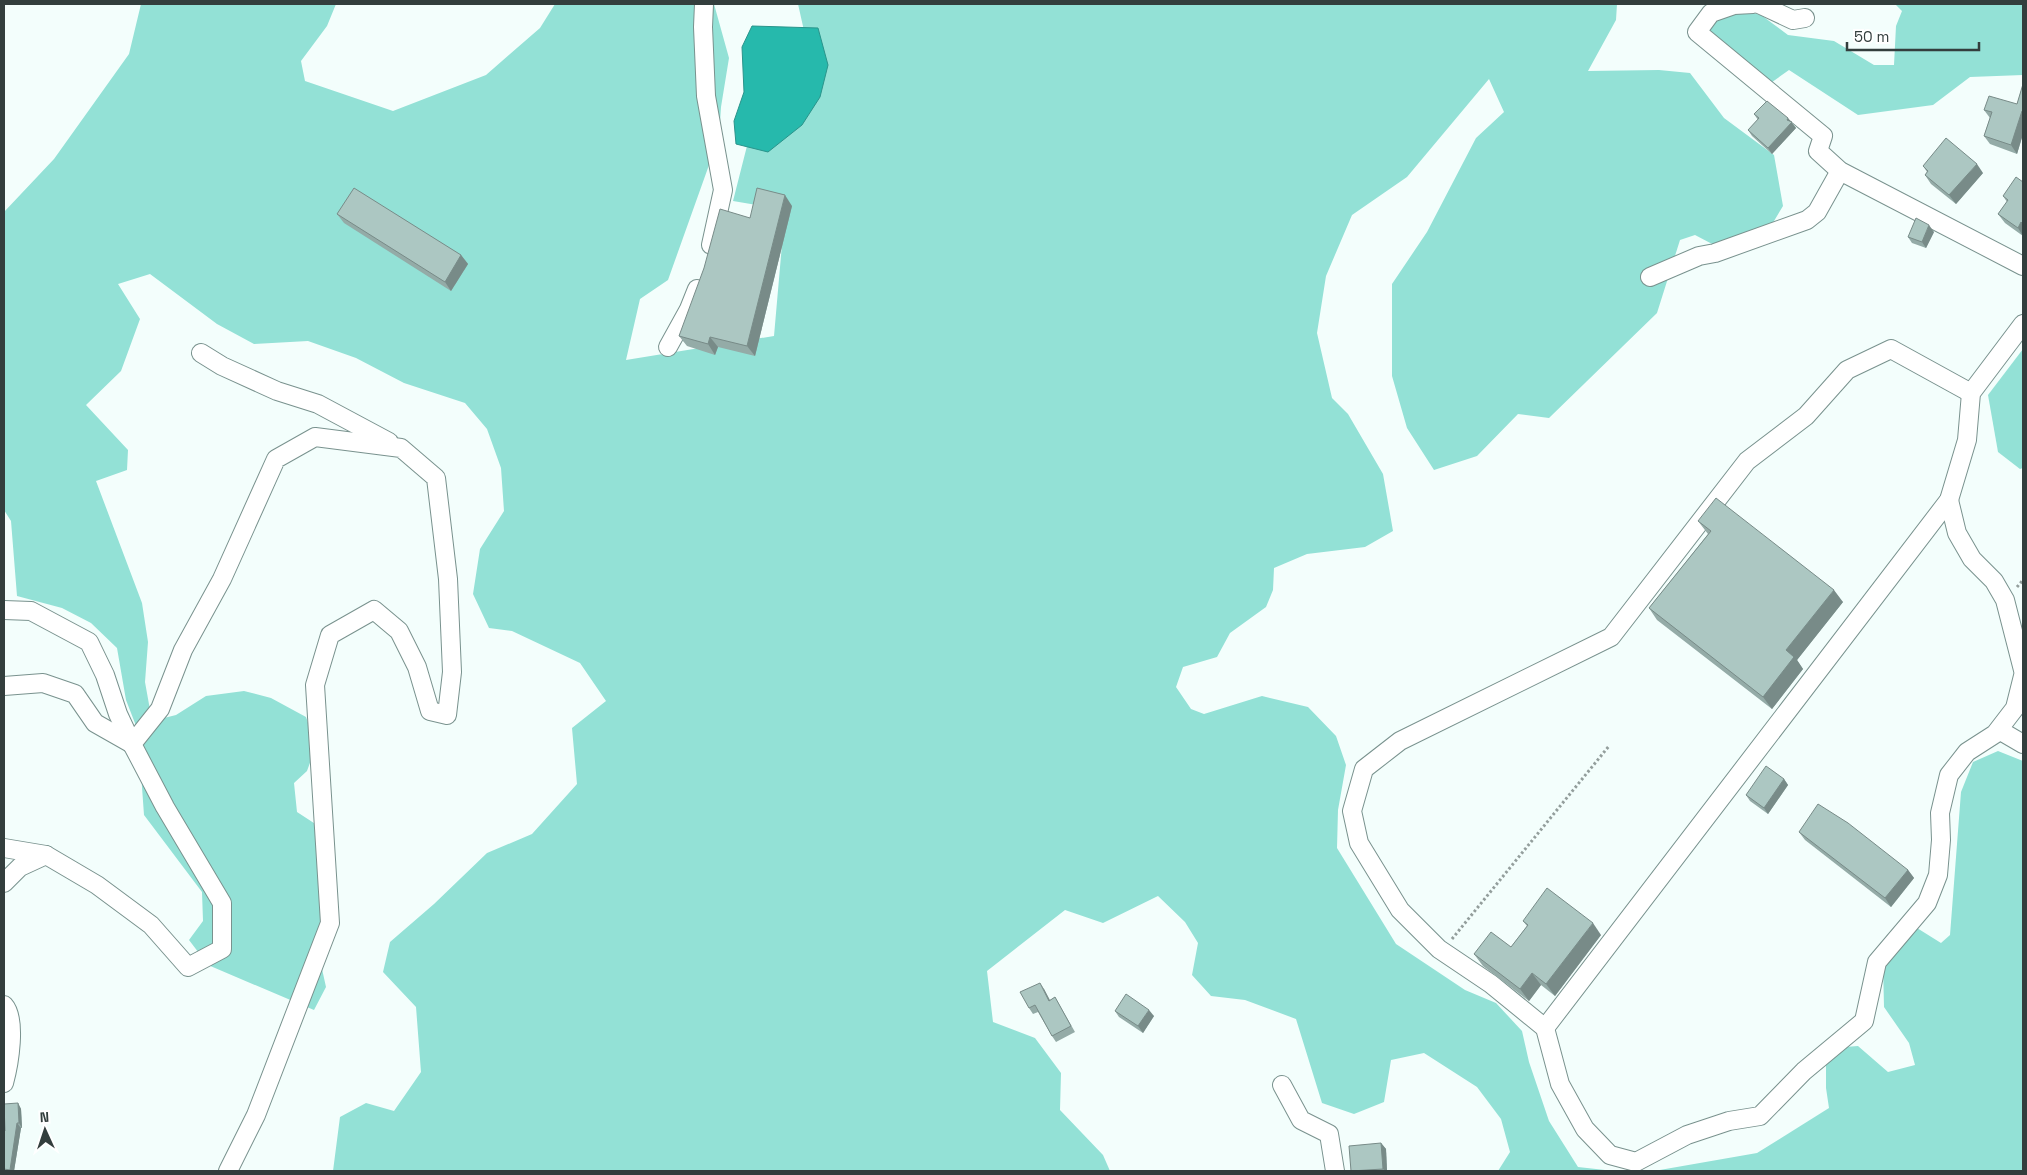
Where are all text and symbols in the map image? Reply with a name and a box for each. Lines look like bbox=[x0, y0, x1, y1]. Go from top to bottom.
scale bar bbox=[1847, 20, 1980, 52]
text: 50 m bbox=[1854, 27, 1889, 46]
north arrow bbox=[20, 1105, 70, 1155]
text: N bbox=[39, 1108, 49, 1126]

